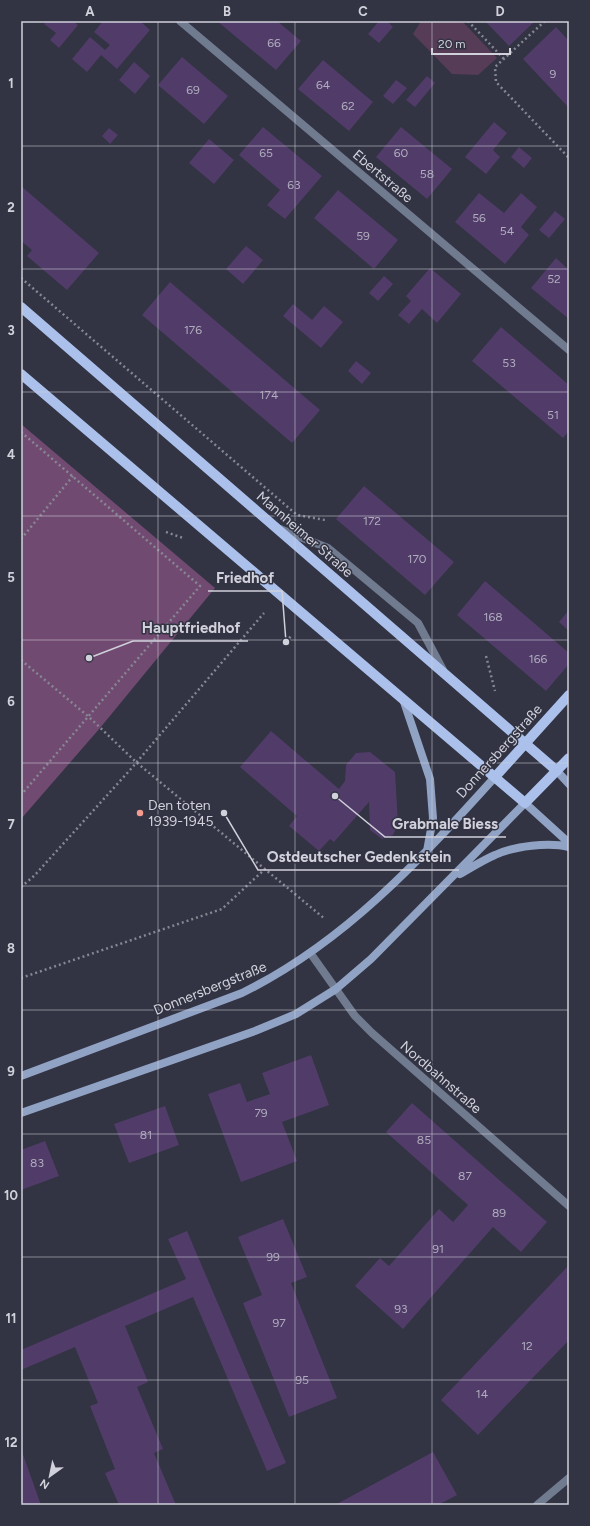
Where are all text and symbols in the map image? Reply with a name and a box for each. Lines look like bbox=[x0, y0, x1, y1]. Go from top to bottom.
text: A bbox=[85, 4, 95, 19]
text: B bbox=[223, 4, 231, 19]
text: C bbox=[358, 4, 368, 19]
text: D bbox=[495, 4, 505, 19]
scale bar bbox=[432, 30, 510, 56]
house number: 66 bbox=[267, 36, 281, 50]
text: 20 m bbox=[438, 37, 466, 51]
house number: 9 bbox=[550, 67, 557, 81]
text: 1 bbox=[8, 76, 14, 91]
house number: 64 bbox=[316, 78, 331, 92]
house number: 69 bbox=[186, 83, 200, 97]
house number: 62 bbox=[341, 99, 355, 113]
house number: 65 bbox=[259, 146, 273, 160]
street label: Ebertstraße bbox=[349, 146, 417, 207]
house number: 60 bbox=[394, 146, 409, 160]
house number: 58 bbox=[420, 167, 434, 181]
house number: 63 bbox=[287, 178, 301, 192]
text: 2 bbox=[7, 200, 15, 215]
house number: 56 bbox=[472, 211, 486, 225]
house number: 54 bbox=[500, 224, 515, 238]
house number: 59 bbox=[356, 229, 370, 243]
house number: 52 bbox=[547, 272, 561, 286]
text: 3 bbox=[7, 323, 15, 338]
house number: 176 bbox=[184, 323, 202, 337]
house number: 53 bbox=[502, 356, 516, 370]
house number: 174 bbox=[260, 388, 279, 402]
house number: 51 bbox=[547, 408, 559, 422]
text: 4 bbox=[7, 447, 15, 462]
street label: Mannheimer Straße bbox=[253, 488, 357, 581]
house number: 172 bbox=[363, 514, 381, 528]
house number: 170 bbox=[407, 552, 427, 566]
callout: Friedhof bbox=[208, 564, 282, 591]
text: Friedhof bbox=[216, 569, 274, 587]
text: 5 bbox=[7, 570, 15, 585]
house number: 168 bbox=[483, 610, 503, 624]
callout: Hauptfriedhof bbox=[133, 614, 248, 641]
text: Hauptfriedhof bbox=[142, 619, 240, 637]
house number: 166 bbox=[529, 652, 547, 666]
text: 6 bbox=[7, 694, 15, 709]
street label: Donnersbergstraße bbox=[453, 701, 546, 802]
place label: Den toten 1939-1945 bbox=[148, 797, 214, 830]
marker: Den toten 1939-1945 bbox=[135, 808, 145, 818]
callout: Grabmale Biess bbox=[385, 810, 506, 837]
text: Grabmale Biess bbox=[392, 815, 498, 833]
text: 7 bbox=[7, 817, 15, 832]
callout: Ostdeutscher Gedenkstein bbox=[258, 843, 459, 870]
text: Ostdeutscher Gedenkstein bbox=[267, 848, 451, 866]
text: 8 bbox=[7, 941, 15, 956]
street label: Donnersbergstraße bbox=[151, 958, 269, 1019]
street label: Nordbahnstraße bbox=[397, 1037, 485, 1118]
text: 9 bbox=[7, 1064, 15, 1079]
house number: 79 bbox=[254, 1106, 268, 1120]
house number: 81 bbox=[140, 1128, 152, 1142]
house number: 85 bbox=[417, 1133, 431, 1147]
house number: 83 bbox=[30, 1156, 44, 1170]
house number: 87 bbox=[458, 1169, 472, 1183]
text: 10 bbox=[4, 1188, 18, 1203]
house number: 89 bbox=[492, 1206, 506, 1220]
house number: 91 bbox=[432, 1242, 444, 1256]
house number: 99 bbox=[266, 1250, 280, 1264]
house number: 93 bbox=[394, 1302, 408, 1316]
text: 11 bbox=[6, 1311, 16, 1326]
house number: 97 bbox=[272, 1316, 286, 1330]
house number: 12 bbox=[521, 1339, 533, 1353]
house number: 95 bbox=[295, 1373, 309, 1387]
house number: 14 bbox=[476, 1387, 489, 1401]
text: 12 bbox=[4, 1435, 18, 1450]
north arrow bbox=[30, 1456, 70, 1496]
text: N bbox=[38, 1476, 52, 1492]

